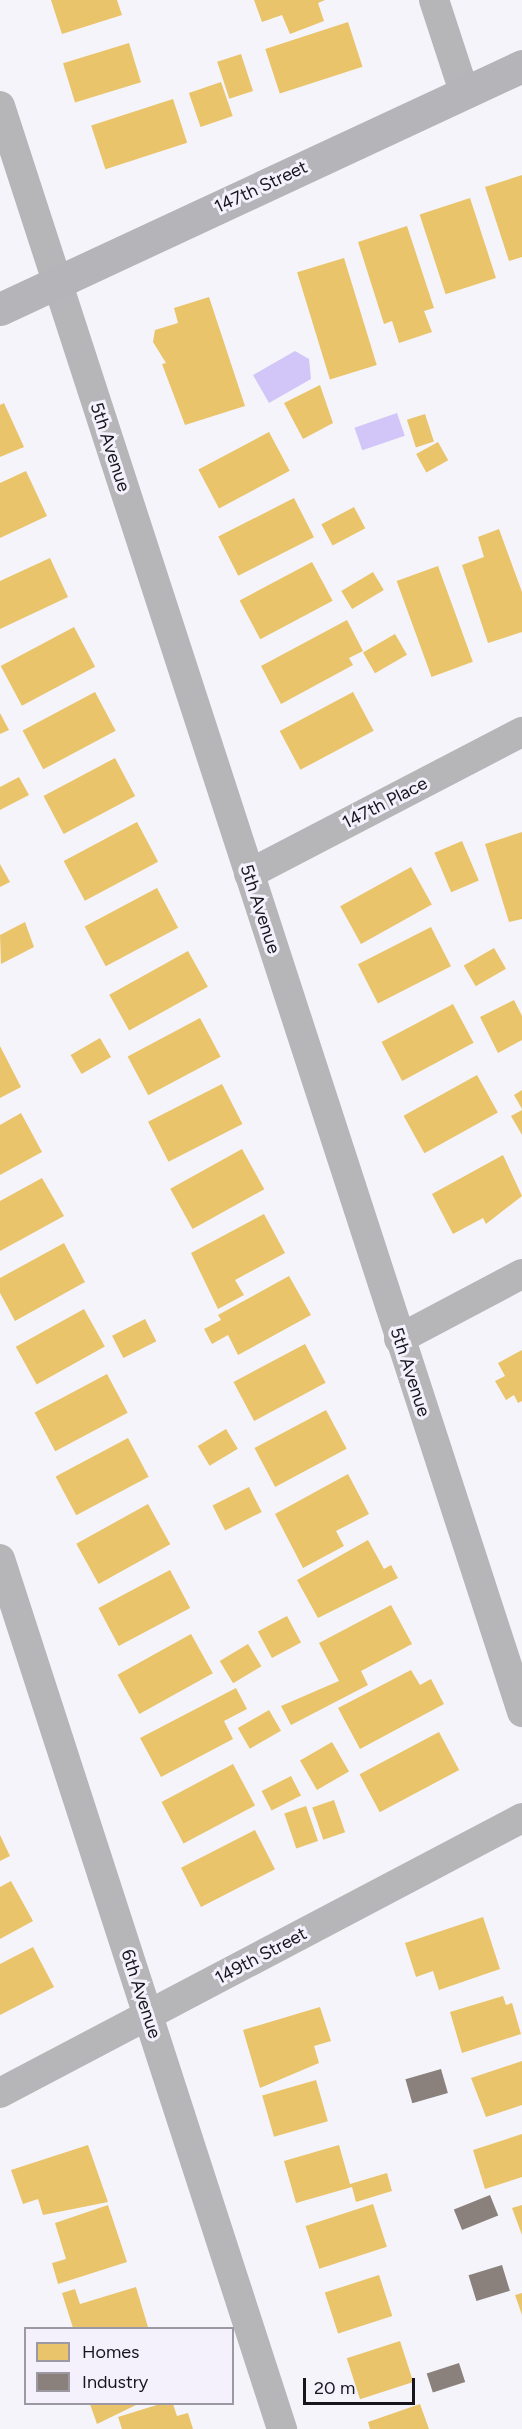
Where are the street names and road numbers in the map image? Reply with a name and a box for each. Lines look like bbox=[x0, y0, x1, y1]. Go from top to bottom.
street label: 147th Street bbox=[211, 156, 311, 218]
street label: 5th Avenue bbox=[85, 400, 135, 494]
street label: 147th Place bbox=[339, 772, 431, 834]
street label: 5th Avenue bbox=[235, 862, 285, 956]
street label: 5th Avenue bbox=[385, 1325, 435, 1419]
street label: 149th Street bbox=[212, 1923, 310, 1989]
street label: 6th Avenue bbox=[116, 1947, 166, 2041]

